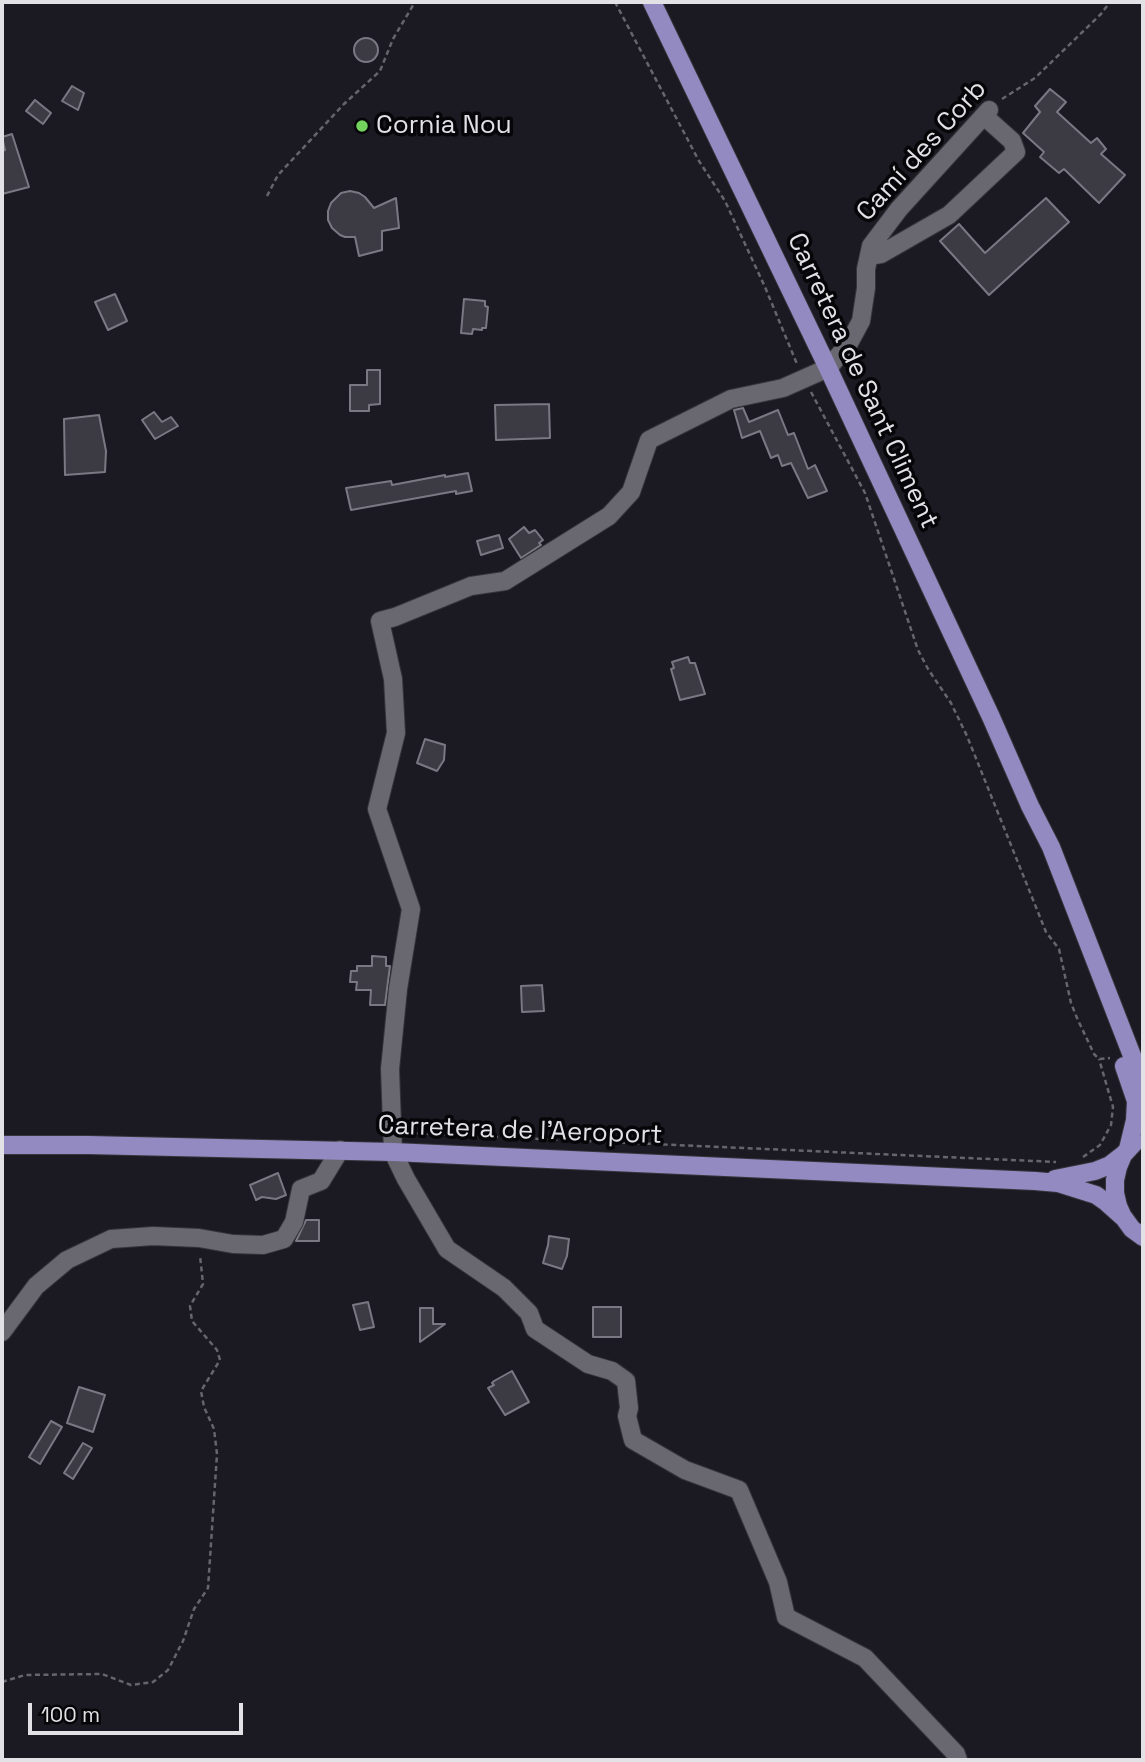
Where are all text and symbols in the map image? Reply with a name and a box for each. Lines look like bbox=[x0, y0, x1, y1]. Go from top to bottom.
street label: Camí des Corb bbox=[851, 74, 993, 228]
place label: Cornia Nou bbox=[376, 110, 512, 142]
marker: Cornia Nou bbox=[354, 118, 370, 134]
street label: Carretera de Sant Climent bbox=[780, 228, 944, 534]
street label: Carretera de l'Aeroport bbox=[377, 1110, 663, 1152]
scale bar bbox=[32, 1688, 247, 1732]
text: 100 m bbox=[41, 1701, 100, 1728]

